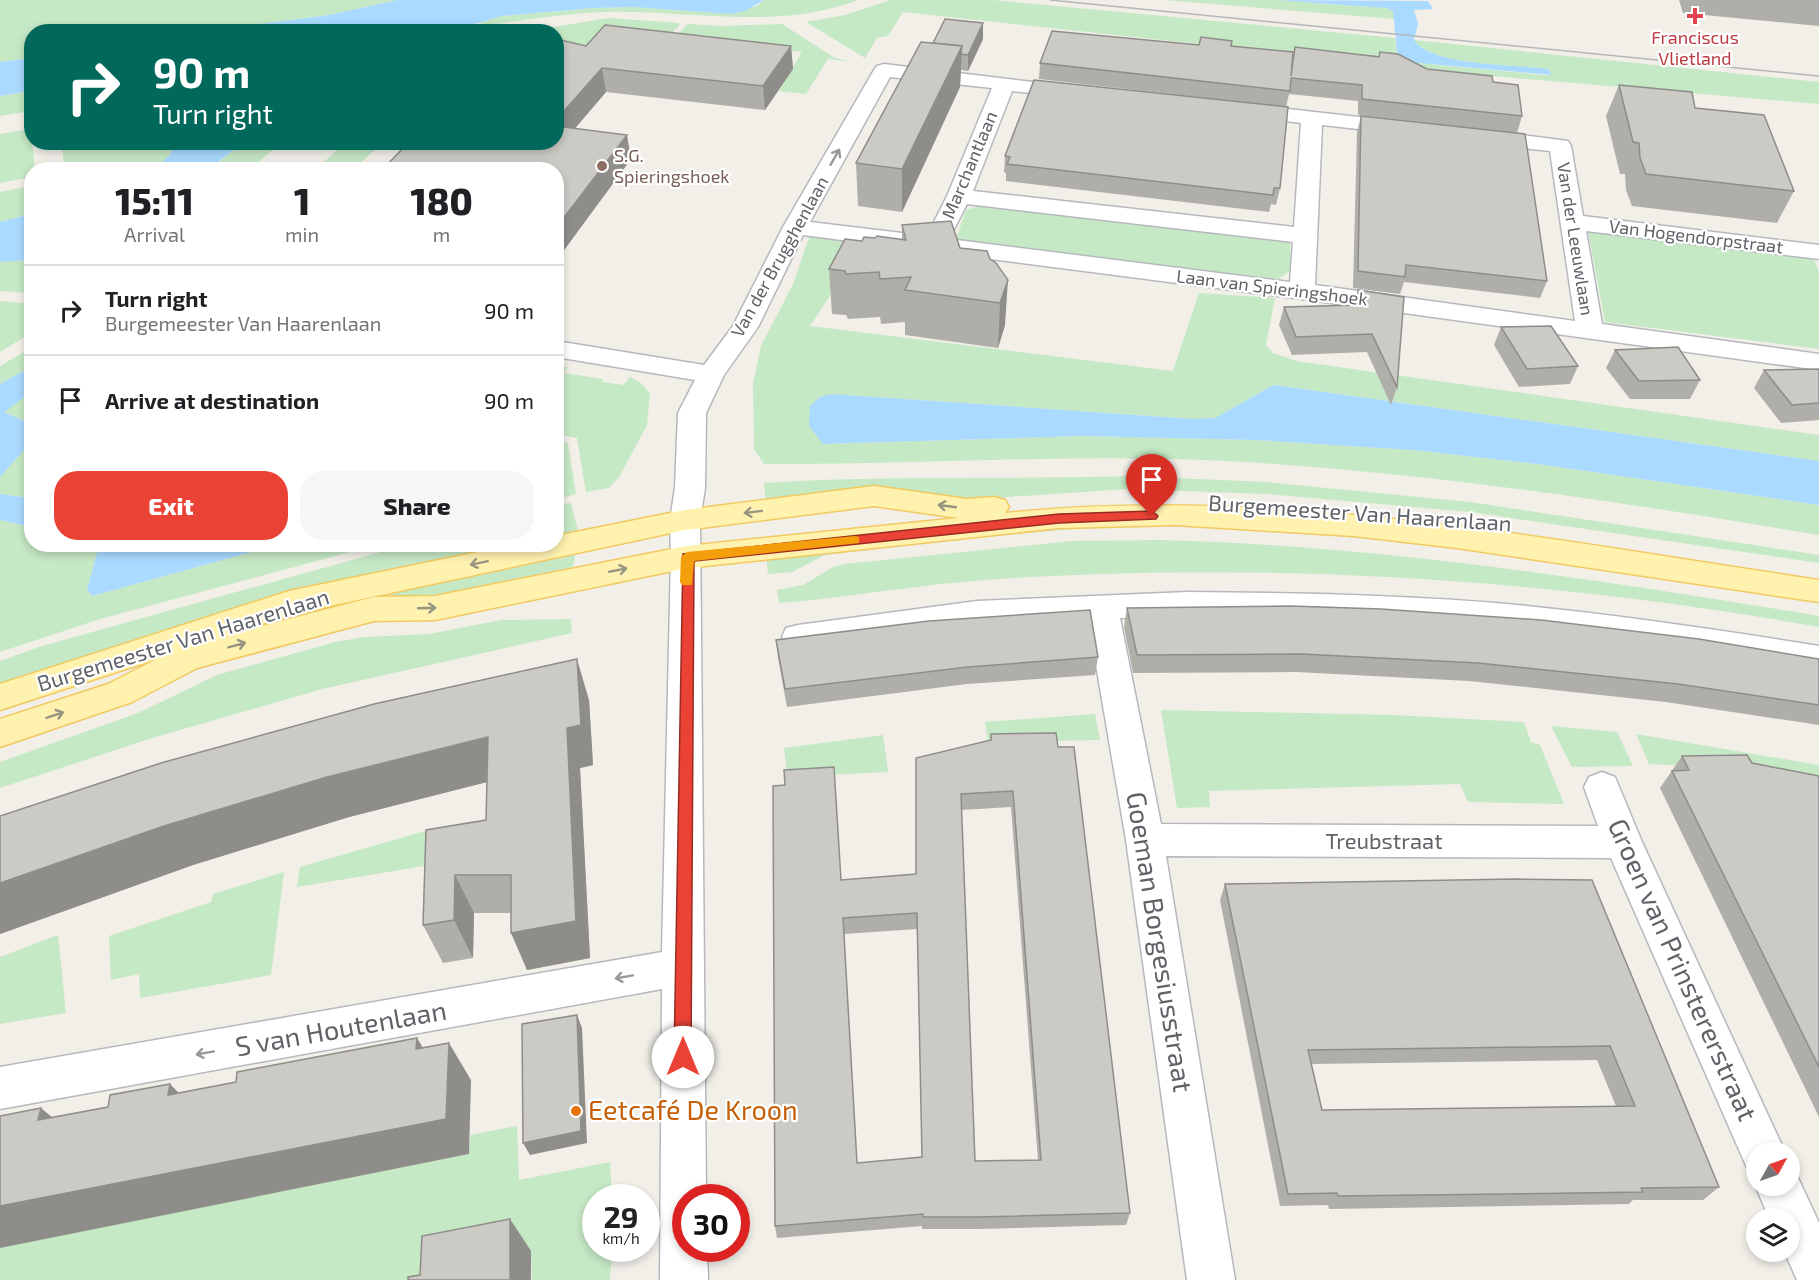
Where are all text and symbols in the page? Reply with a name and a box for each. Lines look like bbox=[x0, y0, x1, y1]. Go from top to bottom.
marker: Franciscus Vlietland bbox=[1686, 7, 1704, 25]
place label: Franciscus Vlietland bbox=[1651, 26, 1739, 69]
text: 90 m bbox=[153, 46, 250, 96]
icon: right bbox=[54, 48, 132, 126]
text: Turn right bbox=[153, 97, 273, 129]
street label: Marchantlaan bbox=[937, 108, 1002, 222]
place label: S.G. Spieringshoek bbox=[614, 144, 730, 187]
one-way arrow bbox=[829, 149, 841, 166]
marker: S.G. Spieringshoek bbox=[595, 159, 609, 173]
street label: Van der Leeuwlaan bbox=[1553, 161, 1599, 317]
street label: Van der Brugghenlaan bbox=[726, 172, 833, 341]
text: 15:11 bbox=[115, 179, 194, 222]
text: 1 bbox=[294, 179, 310, 222]
text: 180 bbox=[410, 179, 473, 222]
street label: Van Hogendorpstraat bbox=[1608, 214, 1785, 258]
text: Arrival bbox=[124, 222, 185, 246]
text: min bbox=[285, 222, 319, 246]
text: m bbox=[433, 222, 450, 246]
street label: Laan van Spieringshoek bbox=[1175, 264, 1369, 310]
text: Turn right bbox=[105, 285, 207, 311]
icon: right bbox=[54, 294, 87, 327]
text: 90 m bbox=[484, 297, 534, 323]
text: Burgemeester Van Haarenlaan bbox=[105, 311, 381, 335]
icon: arrive bbox=[54, 384, 87, 417]
text: Arrive at destination bbox=[105, 387, 319, 413]
text: 90 m bbox=[484, 387, 534, 413]
pin bbox=[1126, 454, 1177, 516]
icon: arrive bbox=[1135, 463, 1168, 496]
button: Exit bbox=[54, 471, 288, 540]
button: Share bbox=[300, 471, 534, 540]
street label: Burgemeester Van Haarenlaan bbox=[1208, 488, 1513, 536]
one-way arrow bbox=[937, 501, 957, 512]
one-way arrow bbox=[744, 507, 764, 518]
one-way arrow bbox=[470, 558, 490, 569]
one-way arrow bbox=[608, 564, 627, 575]
street label: Burgemeester Van Haarenlaan bbox=[34, 582, 332, 696]
one-way arrow bbox=[417, 602, 436, 614]
one-way arrow bbox=[227, 639, 246, 650]
one-way arrow bbox=[46, 708, 64, 719]
street label: Goeman Borgesiusstraat bbox=[1120, 789, 1201, 1094]
street label: Groen van Prinstererstraat bbox=[1603, 813, 1765, 1125]
street label: Treubstraat bbox=[1325, 827, 1443, 853]
one-way arrow bbox=[615, 971, 635, 982]
street label: S van Houtenlaan bbox=[233, 993, 449, 1061]
position arrow bbox=[651, 1025, 715, 1089]
one-way arrow bbox=[196, 1048, 215, 1059]
place label: Eetcafé De Kroon bbox=[588, 1093, 798, 1125]
marker: Eetcafé De Kroon bbox=[569, 1104, 583, 1118]
north arrow bbox=[1746, 1142, 1800, 1196]
map controls bbox=[1746, 1142, 1800, 1262]
speed limit sign: 30 bbox=[672, 1184, 750, 1262]
text: 29 bbox=[603, 1198, 639, 1234]
button: layers bbox=[1746, 1208, 1800, 1262]
text: km/h bbox=[602, 1229, 640, 1247]

